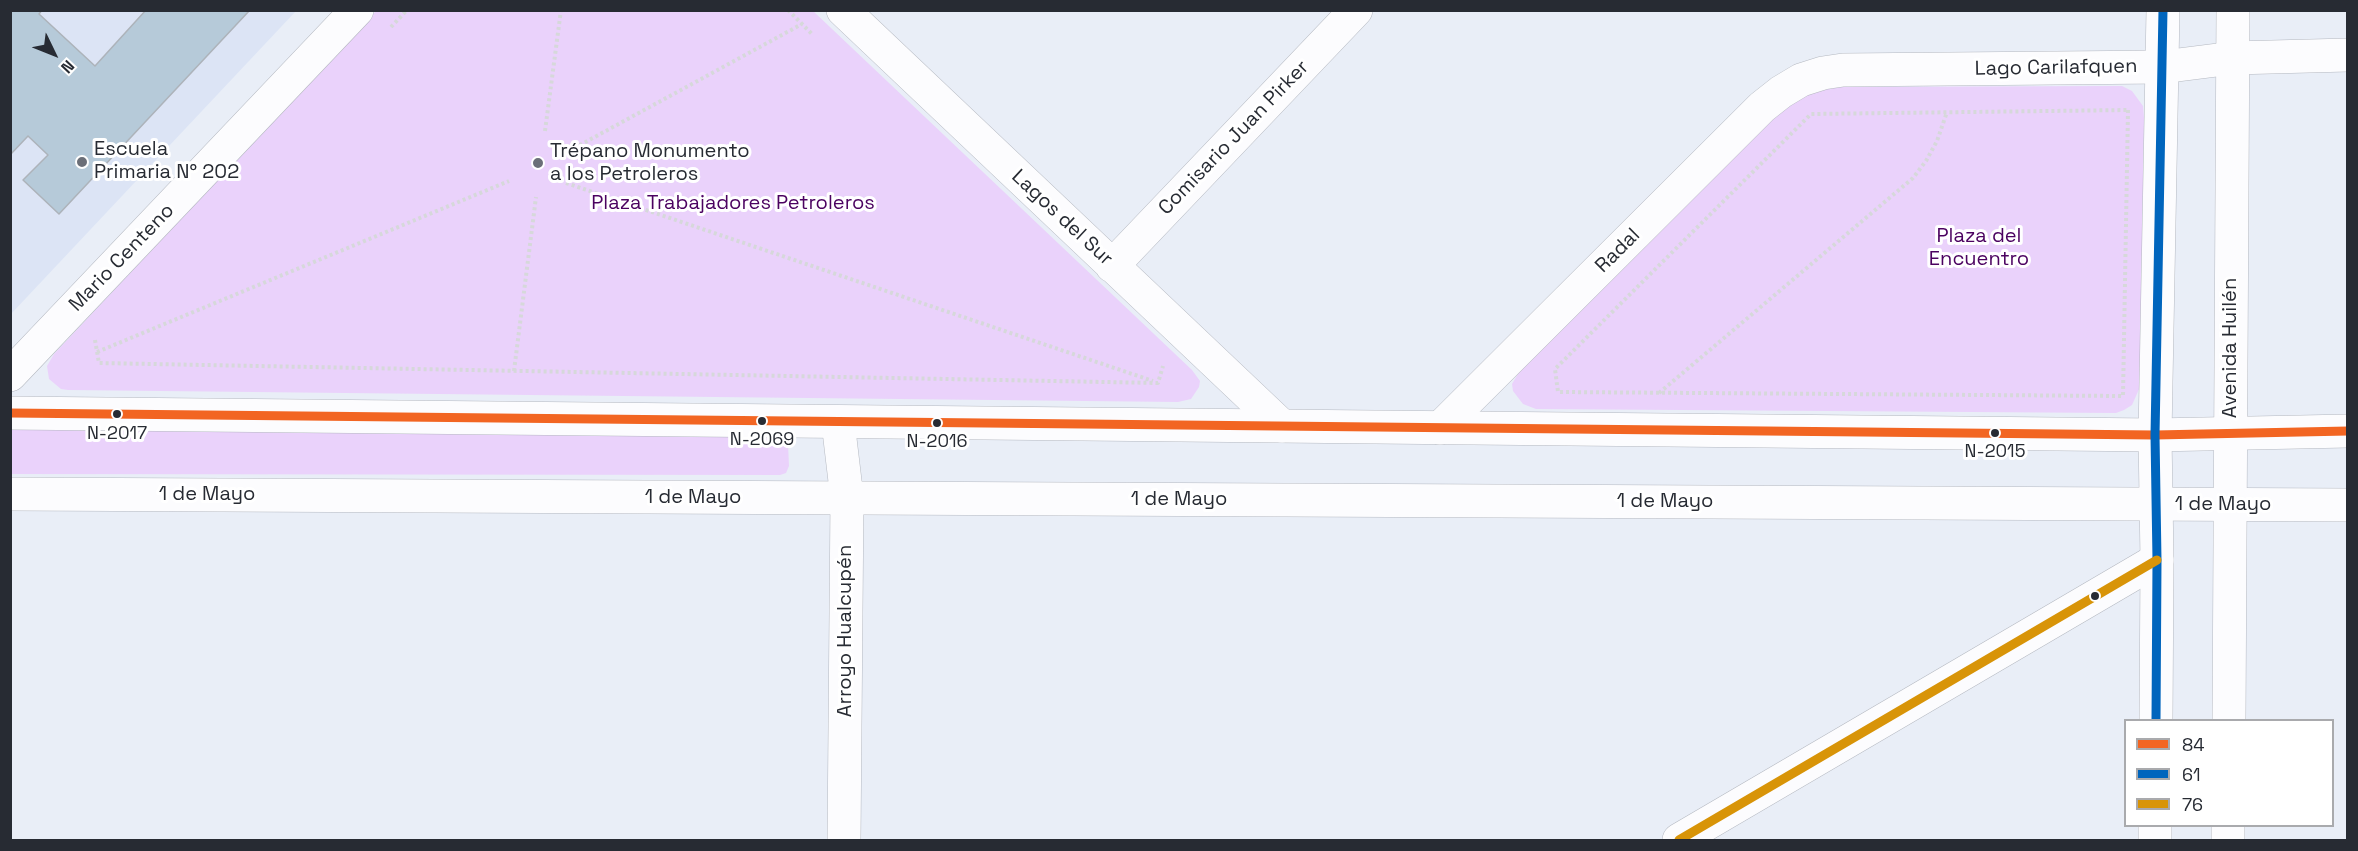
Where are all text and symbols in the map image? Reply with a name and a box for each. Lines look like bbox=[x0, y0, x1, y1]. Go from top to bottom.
north arrow bbox=[24, 24, 84, 84]
street label: Lago Carilafquen bbox=[1974, 55, 2138, 81]
text: N bbox=[56, 56, 79, 78]
street label: Comisario Juan Pirker bbox=[1154, 56, 1314, 220]
place label: Escuela Primaria N° 202 bbox=[94, 138, 239, 185]
place label: Trépano Monumento a los Petroleros bbox=[550, 140, 750, 187]
marker: Escuela Primaria N° 202 bbox=[75, 155, 89, 169]
marker: Trépano Monumento a los Petroleros bbox=[531, 156, 545, 170]
street label: Lagos del Sur bbox=[1006, 165, 1118, 271]
park label: Plaza Trabajadores Petroleros bbox=[591, 192, 875, 216]
street label: Mario Centeno bbox=[64, 199, 180, 317]
street label: Radal bbox=[1591, 224, 1645, 278]
park label: Plaza del Encuentro bbox=[1929, 225, 2029, 272]
street label: Avenida Huilén bbox=[2219, 278, 2243, 418]
marker: N-2017 bbox=[111, 408, 123, 420]
marker: N-2069 bbox=[756, 415, 768, 427]
marker: N-2016 bbox=[931, 417, 943, 429]
place label: N-2017 bbox=[87, 423, 147, 445]
marker: N-2015 bbox=[1989, 427, 2001, 439]
place label: N-2069 bbox=[730, 429, 794, 451]
place label: N-2016 bbox=[906, 431, 968, 453]
place label: N-2015 bbox=[1965, 441, 2025, 463]
street label: 1 de Mayo bbox=[159, 483, 255, 507]
street label: 1 de Mayo bbox=[645, 486, 741, 510]
street label: 1 de Mayo bbox=[1131, 488, 1227, 512]
street label: 1 de Mayo bbox=[1617, 490, 1713, 514]
street label: 1 de Mayo bbox=[2175, 493, 2271, 517]
street label: Arroyo Hualcupén bbox=[834, 545, 858, 717]
unlabelled marker bbox=[2089, 590, 2101, 602]
legend bbox=[2124, 719, 2334, 827]
text: 84 bbox=[2182, 733, 2204, 756]
text: 61 bbox=[2182, 763, 2201, 786]
text: 76 bbox=[2182, 793, 2203, 816]

